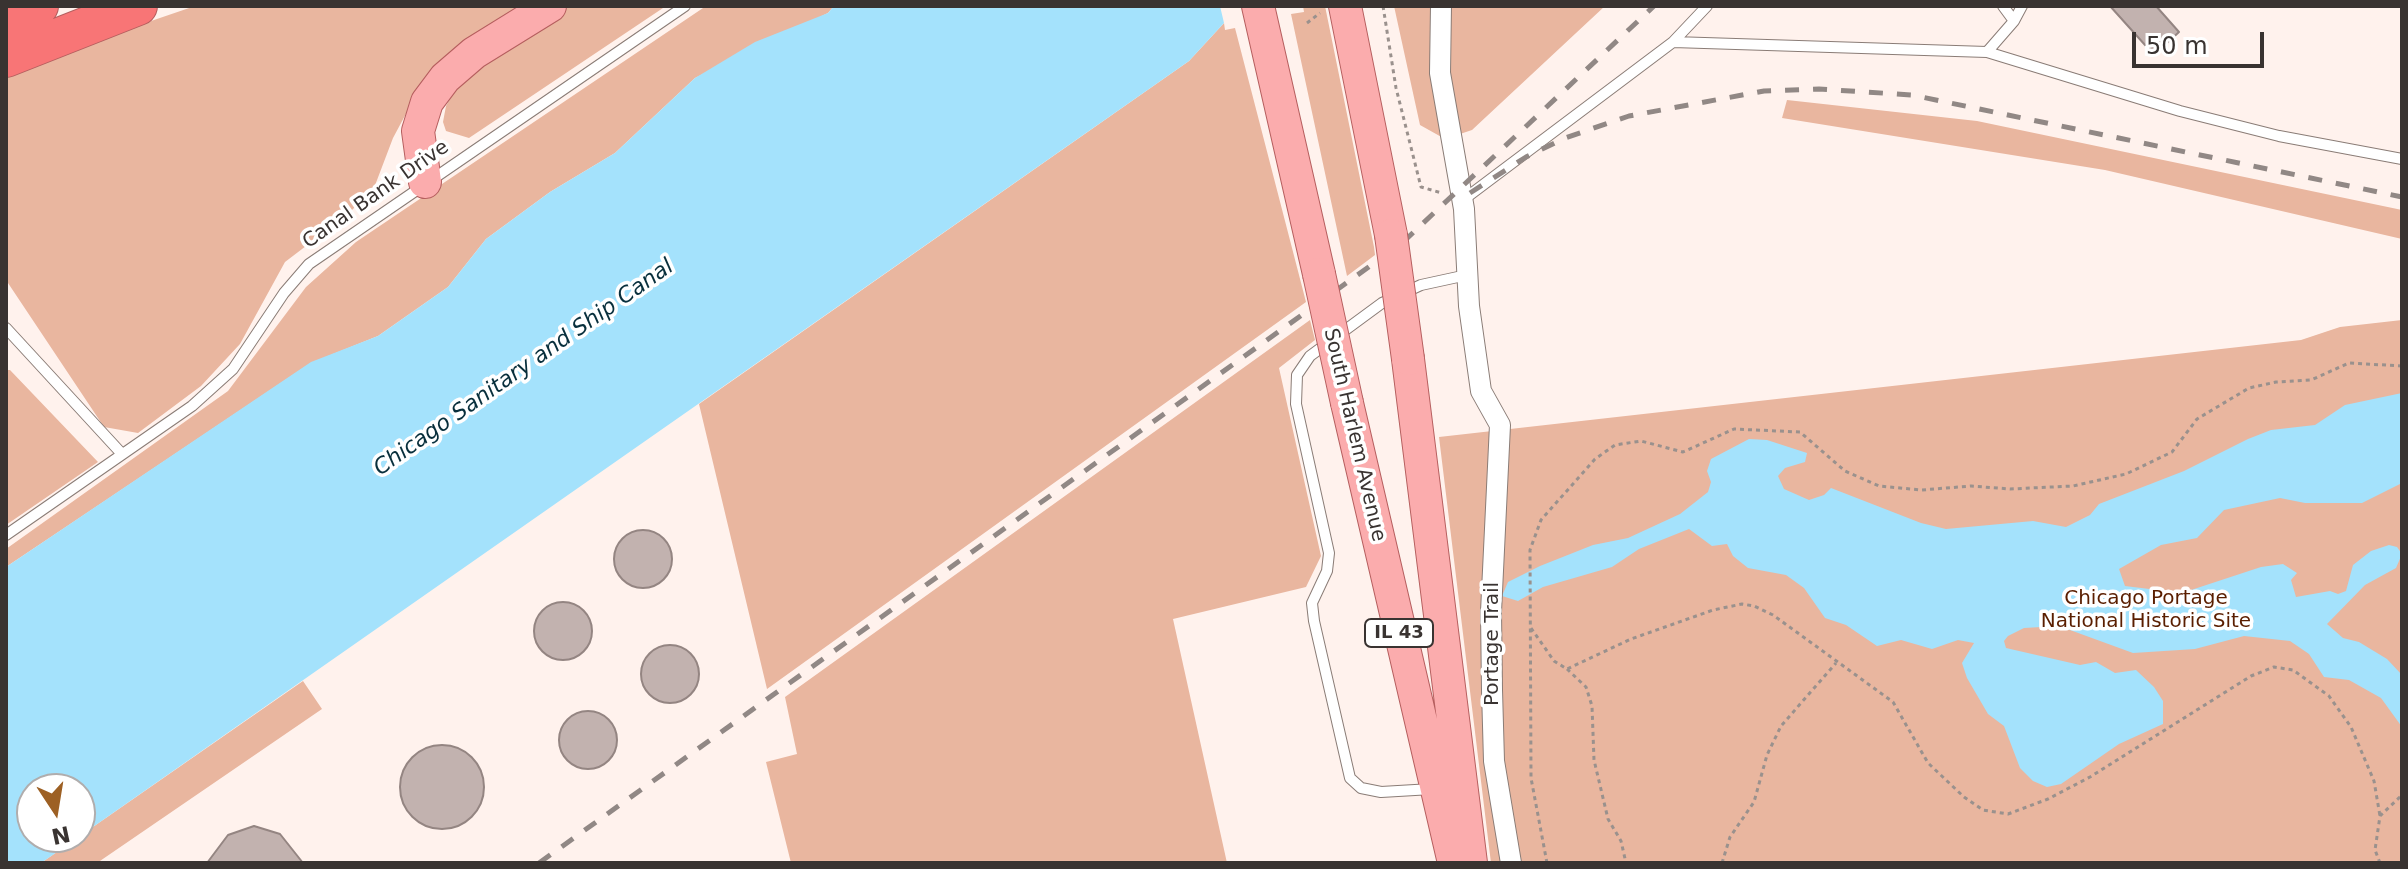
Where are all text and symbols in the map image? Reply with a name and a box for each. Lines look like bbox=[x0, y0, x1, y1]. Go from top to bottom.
scale bar bbox=[2136, 16, 2268, 66]
text: 50 m bbox=[2146, 32, 2208, 60]
street label: Canal Bank Drive bbox=[298, 136, 454, 254]
water label: Chicago Sanitary and Ship Canal bbox=[369, 254, 679, 482]
street label: South Harlem Avenue bbox=[1318, 326, 1390, 544]
street label: Portage Trail bbox=[1481, 582, 1505, 706]
park label: Chicago Portage National Historic Site bbox=[2041, 587, 2251, 634]
road number: IL 43 bbox=[1365, 619, 1433, 647]
north arrow bbox=[16, 773, 96, 853]
text: N bbox=[49, 821, 72, 849]

